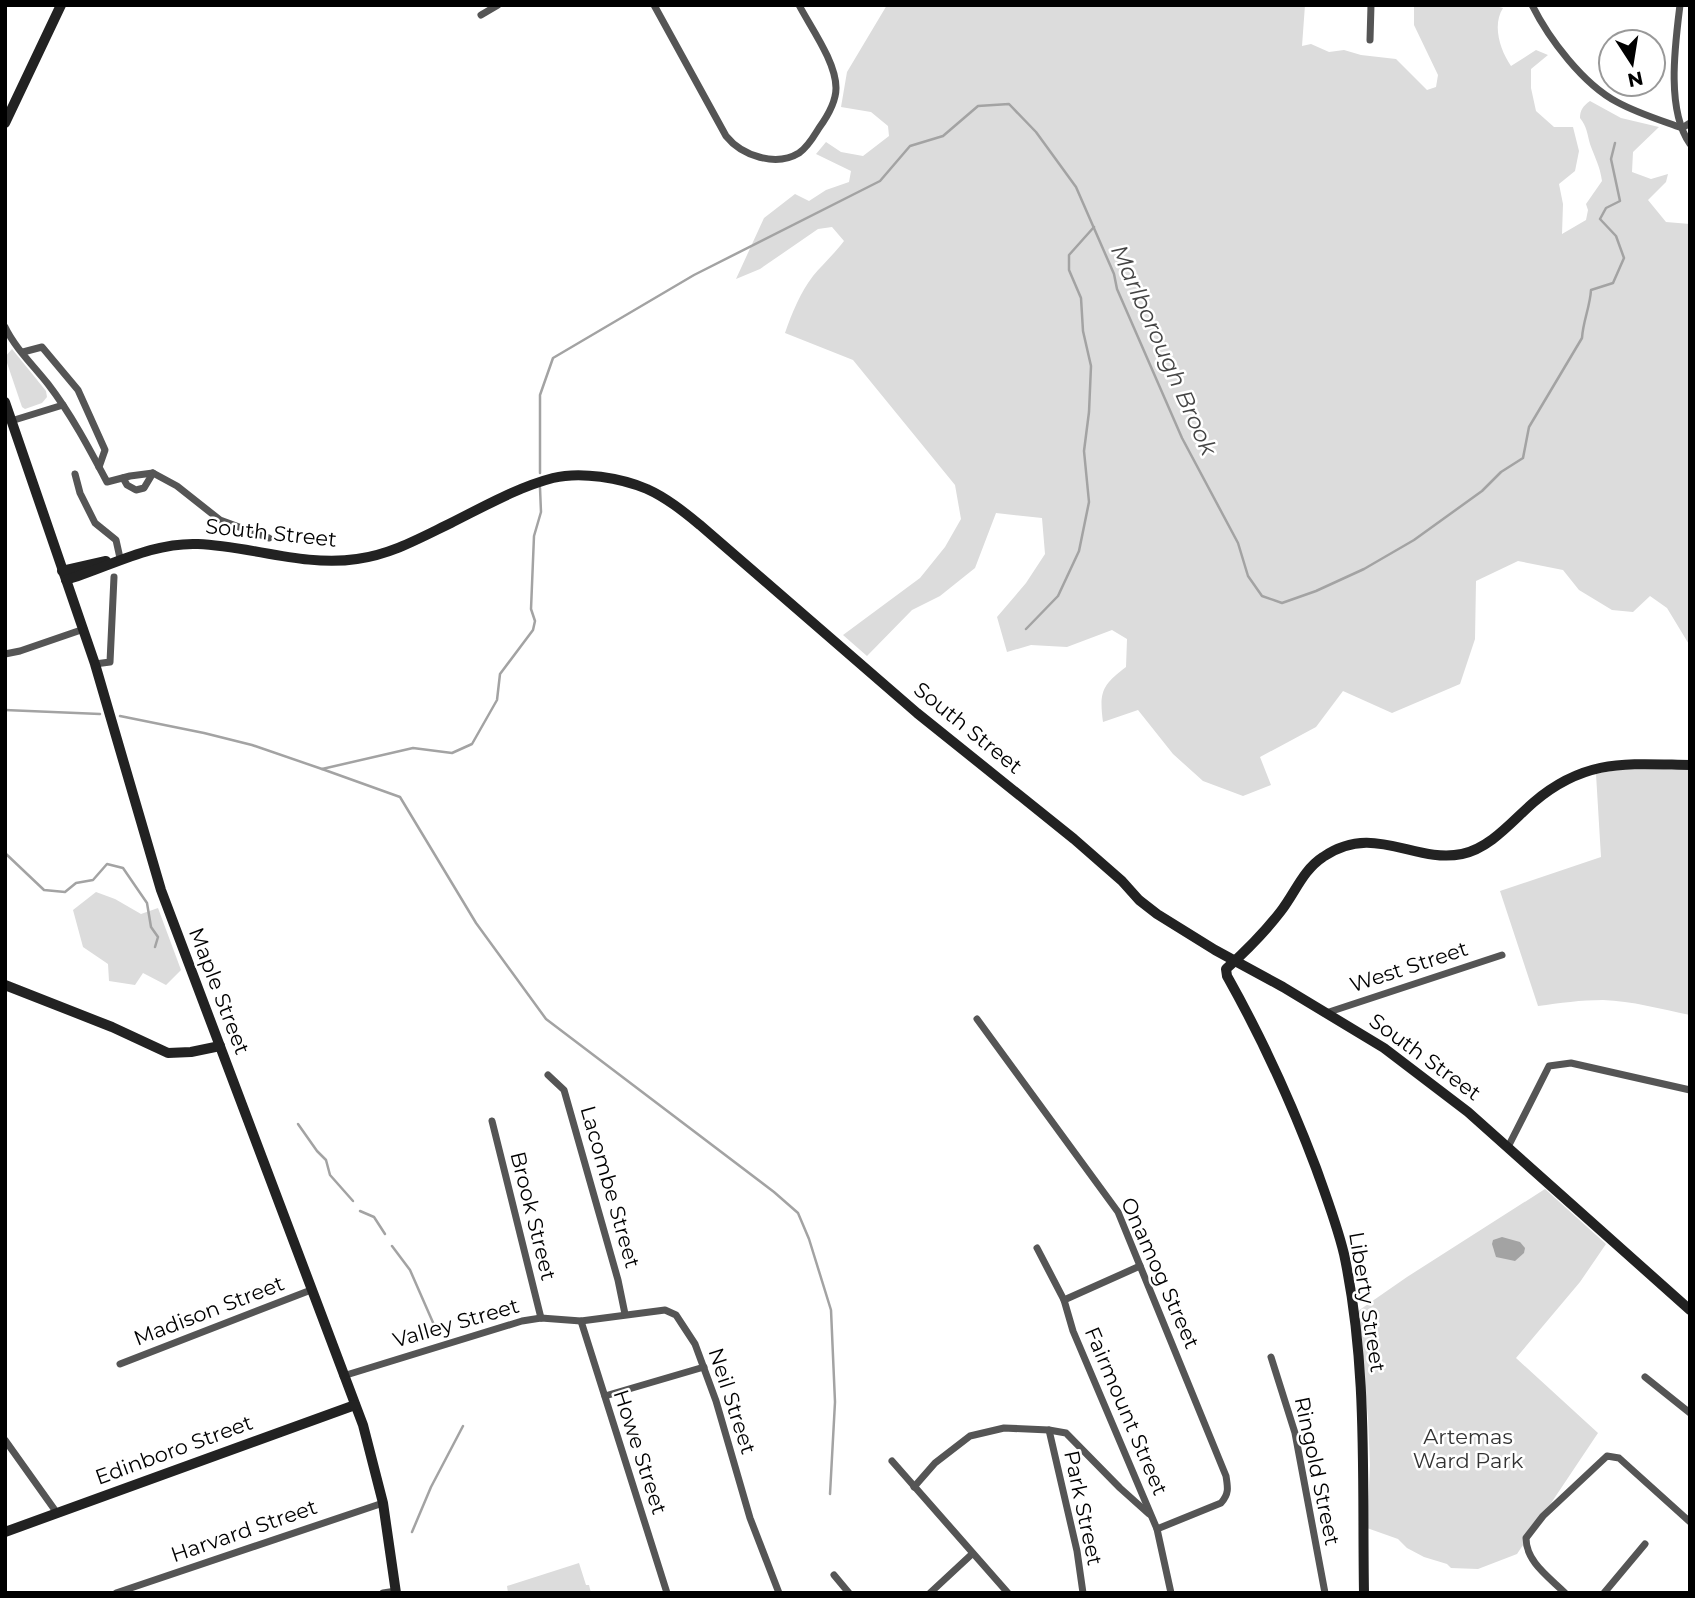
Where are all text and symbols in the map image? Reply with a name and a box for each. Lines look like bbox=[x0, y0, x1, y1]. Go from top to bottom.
north arrow bbox=[1597, 28, 1667, 98]
text: N bbox=[1626, 66, 1645, 92]
water label: Marlborough Brook bbox=[1105, 240, 1224, 461]
street label: South Street bbox=[204, 513, 338, 552]
street label: South Street bbox=[909, 676, 1027, 779]
street label: Maple Street bbox=[184, 924, 255, 1058]
street label: West Street bbox=[1347, 936, 1471, 997]
street label: South Street bbox=[1365, 1008, 1486, 1105]
street label: Lacombe Street bbox=[575, 1103, 646, 1271]
street label: Brook Street bbox=[505, 1149, 562, 1283]
street label: Onamog Street bbox=[1116, 1193, 1205, 1352]
street label: Liberty Street bbox=[1344, 1230, 1391, 1374]
street label: Madison Street bbox=[130, 1270, 287, 1351]
street label: Valley Street bbox=[390, 1293, 522, 1352]
street label: Fairmount Street bbox=[1080, 1323, 1173, 1499]
street label: Neil Street bbox=[704, 1345, 761, 1457]
street label: Howe Street bbox=[609, 1386, 672, 1517]
street label: Ringold Street bbox=[1290, 1394, 1345, 1548]
street label: Edinboro Street bbox=[92, 1409, 256, 1490]
park label: Artemas Ward Park bbox=[1413, 1424, 1524, 1473]
street label: Park Street bbox=[1059, 1448, 1108, 1568]
street label: Harvard Street bbox=[167, 1494, 320, 1567]

